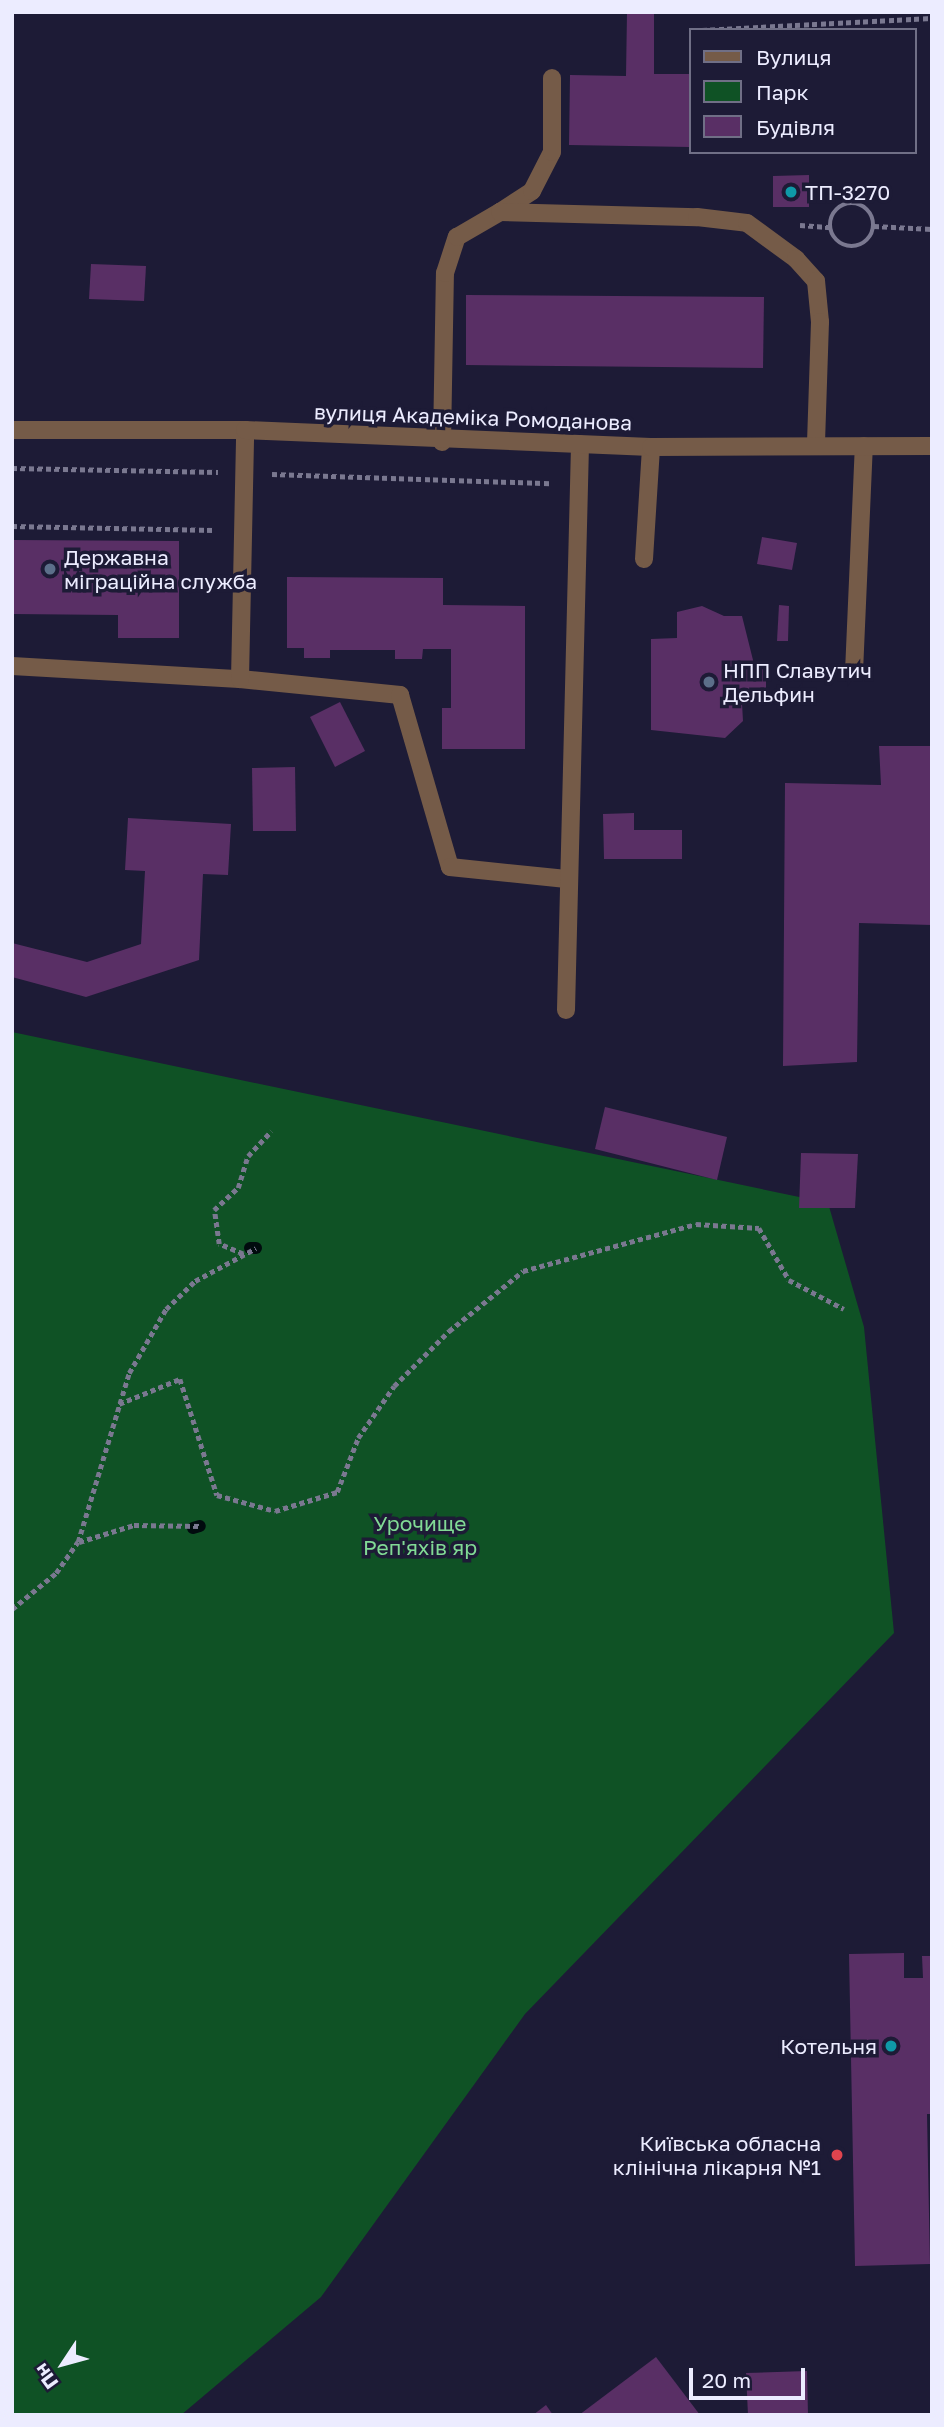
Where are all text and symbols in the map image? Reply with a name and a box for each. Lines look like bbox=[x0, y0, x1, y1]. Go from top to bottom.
legend bbox=[688, 28, 916, 154]
text: Вулиця bbox=[756, 44, 832, 70]
text: Парк bbox=[756, 79, 809, 105]
text: Будівля bbox=[756, 114, 835, 140]
place label: ТП-3270 bbox=[805, 179, 890, 205]
marker: ТП-3270 bbox=[783, 184, 799, 200]
street label: вулиця Академіка Ромоданова bbox=[313, 399, 633, 435]
place label: Державна міграційна служба bbox=[64, 544, 257, 594]
marker: Державна міграційна служба bbox=[42, 561, 58, 577]
place label: НПП Славутич Дельфин bbox=[723, 657, 872, 707]
marker: НПП Славутич Дельфин bbox=[701, 674, 717, 690]
park label: Урочище Реп'яхів яр bbox=[363, 1510, 477, 1560]
place label: Котельня bbox=[780, 2033, 877, 2059]
marker: Котельня bbox=[883, 2038, 899, 2054]
place label: Київська обласна клінічна лікарня №1 bbox=[613, 2130, 821, 2180]
marker: Київська обласна клінічна лікарня №1 bbox=[827, 2145, 847, 2165]
north arrow bbox=[28, 2329, 98, 2399]
scale bar bbox=[692, 2354, 808, 2398]
text: Пн bbox=[29, 2359, 63, 2394]
text: 20 m bbox=[702, 2367, 751, 2393]

